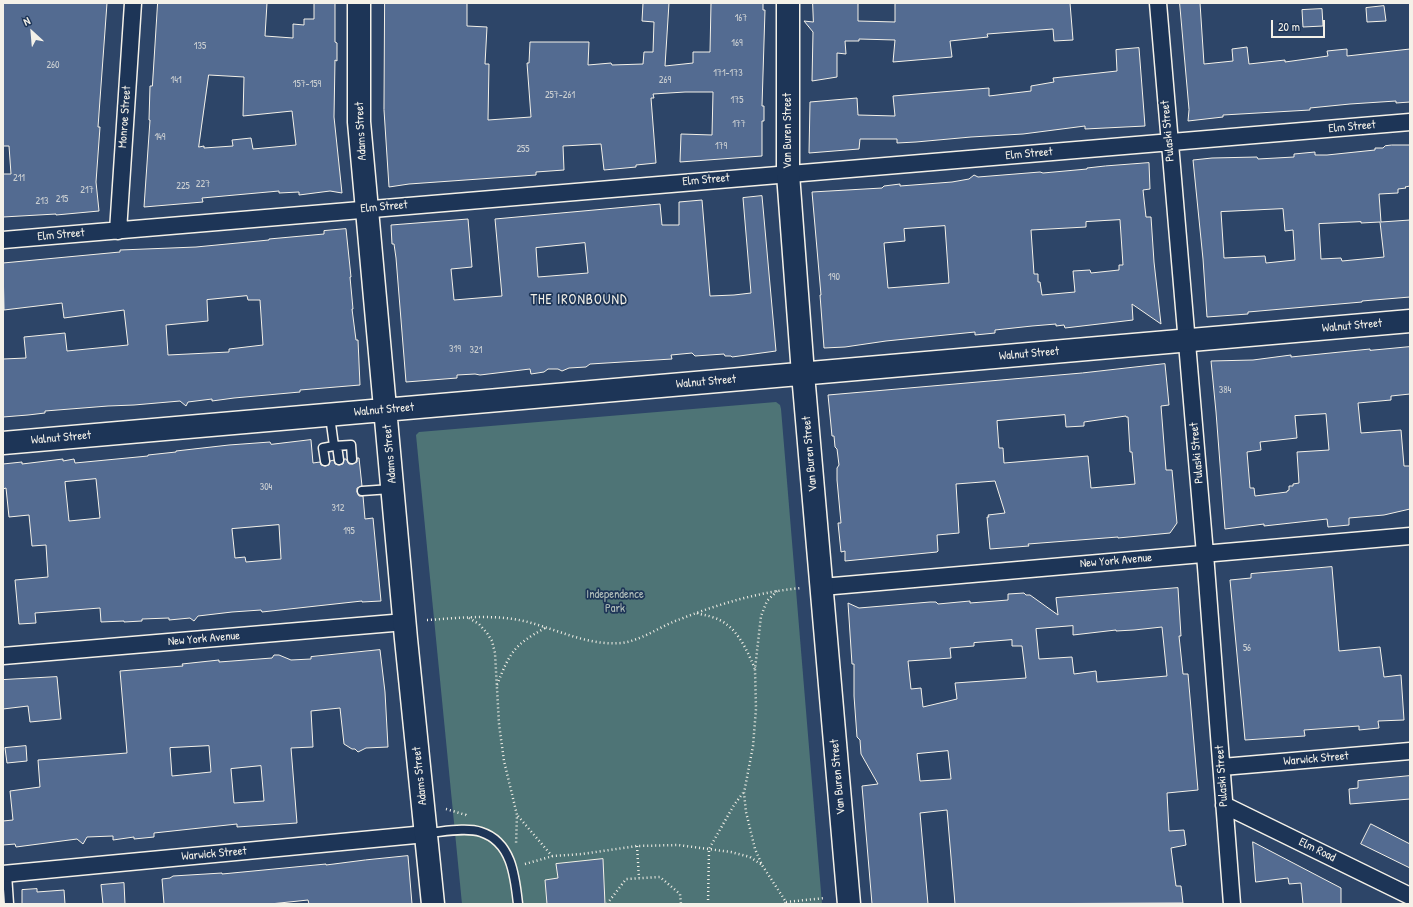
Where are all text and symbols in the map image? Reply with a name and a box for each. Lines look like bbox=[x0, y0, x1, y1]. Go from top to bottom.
north arrow bbox=[12, 12, 52, 52]
house number: 167 bbox=[735, 12, 747, 24]
scale bar bbox=[1273, 12, 1327, 38]
text: N bbox=[21, 14, 32, 29]
text: 20 m bbox=[1278, 18, 1300, 35]
house number: 169 bbox=[731, 37, 743, 49]
house number: 135 bbox=[194, 40, 206, 52]
house number: 260 bbox=[46, 59, 60, 71]
house number: 171-173 bbox=[713, 67, 743, 79]
house number: 141 bbox=[170, 74, 182, 86]
house number: 269 bbox=[659, 74, 671, 86]
house number: 157-159 bbox=[293, 78, 321, 90]
street label: Monroe Street bbox=[116, 85, 134, 149]
house number: 257-261 bbox=[545, 89, 575, 101]
street label: Van Buren Street bbox=[781, 93, 795, 169]
house number: 175 bbox=[731, 94, 743, 106]
street label: Pulaski Street bbox=[1158, 100, 1178, 162]
street label: Adams Street bbox=[352, 101, 370, 161]
house number: 177 bbox=[732, 118, 746, 130]
street label: Elm Street bbox=[1328, 118, 1376, 136]
house number: 149 bbox=[154, 131, 166, 143]
house number: 179 bbox=[715, 140, 727, 152]
house number: 255 bbox=[516, 143, 530, 155]
street label: Elm Street bbox=[1005, 145, 1053, 163]
street label: Elm Street bbox=[682, 171, 730, 189]
house number: 211 bbox=[13, 172, 25, 184]
house number: 227 bbox=[196, 178, 210, 190]
house number: 225 bbox=[176, 180, 190, 192]
house number: 217 bbox=[80, 184, 94, 196]
house number: 215 bbox=[56, 193, 68, 205]
house number: 213 bbox=[36, 195, 48, 207]
street label: Elm Street bbox=[360, 198, 408, 216]
street label: Elm Street bbox=[37, 226, 85, 244]
house number: 190 bbox=[828, 271, 840, 283]
district label: THE IRONBOUND bbox=[530, 292, 628, 308]
street label: Walnut Street bbox=[1321, 316, 1383, 336]
house number: 319 bbox=[449, 343, 461, 355]
house number: 321 bbox=[470, 344, 482, 356]
street label: Walnut Street bbox=[998, 344, 1060, 364]
street label: Walnut Street bbox=[675, 372, 737, 392]
house number: 384 bbox=[1219, 384, 1231, 396]
street label: Walnut Street bbox=[353, 400, 415, 420]
street label: Van Buren Street bbox=[800, 416, 820, 492]
street label: Pulaski Street bbox=[1187, 422, 1207, 484]
street label: Adams Street bbox=[380, 424, 400, 484]
street label: Walnut Street bbox=[30, 428, 92, 448]
house number: 304 bbox=[260, 481, 272, 493]
house number: 312 bbox=[332, 502, 344, 514]
house number: 195 bbox=[343, 525, 355, 537]
street label: New York Avenue bbox=[1079, 551, 1153, 571]
park label: Independence Park bbox=[586, 588, 644, 616]
street label: New York Avenue bbox=[167, 629, 241, 649]
house number: 56 bbox=[1243, 642, 1251, 654]
street label: Van Buren Street bbox=[828, 739, 848, 815]
street label: Pulaski Street bbox=[1213, 745, 1231, 807]
street label: Adams Street bbox=[410, 746, 430, 806]
street label: Warwick Street bbox=[1283, 749, 1349, 769]
street label: Elm Road bbox=[1296, 835, 1338, 865]
street label: Warwick Street bbox=[181, 844, 247, 864]

